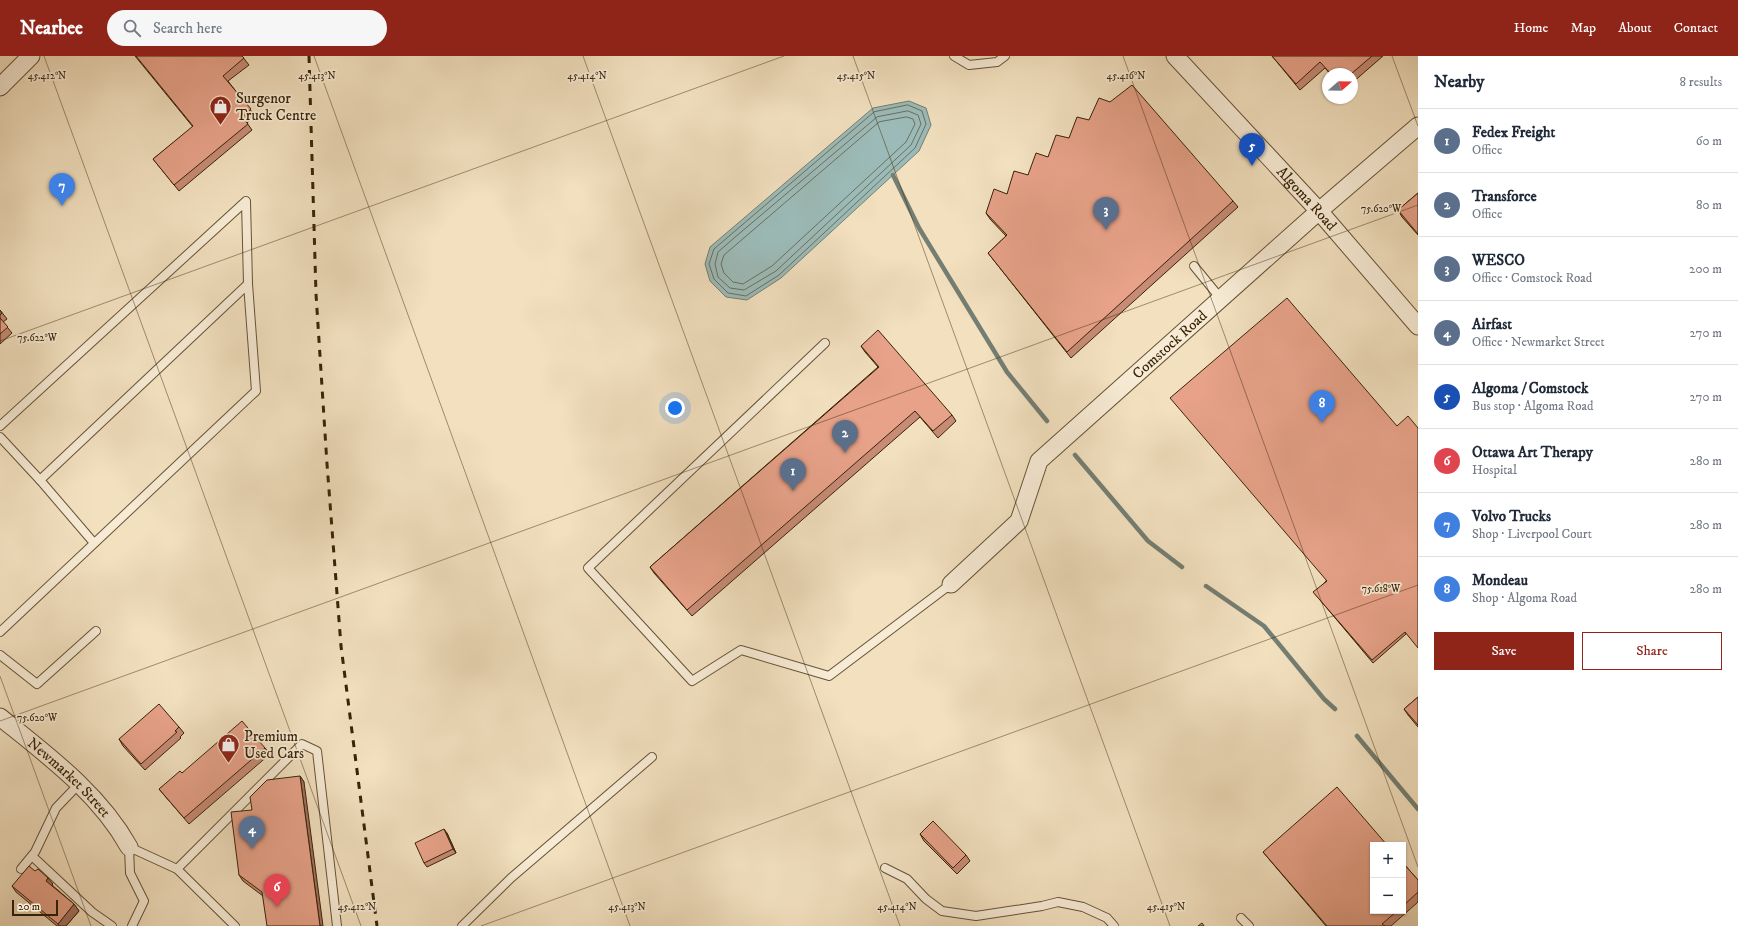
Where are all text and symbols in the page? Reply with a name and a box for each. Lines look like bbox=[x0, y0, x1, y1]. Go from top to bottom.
search box bbox=[107, 10, 387, 46]
text: Nearbee bbox=[20, 17, 83, 40]
icon: search bbox=[121, 17, 143, 39]
text: Search here bbox=[153, 19, 222, 38]
text: Home bbox=[1514, 19, 1548, 37]
text: Map bbox=[1570, 19, 1596, 37]
text: About bbox=[1618, 19, 1652, 37]
text: Contact bbox=[1674, 19, 1718, 37]
north arrow bbox=[1322, 68, 1358, 104]
text: 45.412°N bbox=[28, 70, 66, 82]
text: 45.413°N bbox=[298, 70, 336, 82]
text: 45.414°N bbox=[567, 70, 607, 82]
text: 45.415°N bbox=[837, 70, 875, 82]
text: 45.416°N bbox=[1107, 70, 1145, 82]
text: Nearby bbox=[1434, 71, 1484, 93]
text: 8 results bbox=[1680, 74, 1722, 90]
place label: Surgenor Truck Centre bbox=[236, 89, 316, 125]
shop icon: Surgenor Truck Centre bbox=[208, 94, 234, 127]
text: Fedex Freight bbox=[1472, 123, 1555, 142]
pin: 5 bbox=[1239, 133, 1265, 166]
text: 1 bbox=[1445, 133, 1449, 149]
text: 60 m bbox=[1696, 133, 1722, 149]
text: Office bbox=[1472, 142, 1502, 158]
street label: Algoma Road bbox=[1273, 162, 1341, 235]
pin: 7 bbox=[49, 173, 75, 206]
text: Transforce bbox=[1472, 187, 1537, 206]
pin: 3 bbox=[1093, 197, 1119, 230]
text: 2 bbox=[1444, 197, 1450, 213]
text: 80 m bbox=[1696, 197, 1722, 213]
text: 75.620°W bbox=[1361, 203, 1402, 215]
text: Office bbox=[1472, 206, 1502, 222]
text: WESCO bbox=[1472, 251, 1525, 270]
text: 3 bbox=[1445, 261, 1449, 277]
text: 200 m bbox=[1689, 261, 1722, 277]
text: Office · Comstock Road bbox=[1472, 270, 1592, 286]
street label: Comstock Road bbox=[1128, 306, 1211, 383]
text: Airfast bbox=[1472, 315, 1512, 334]
text: 4 bbox=[1443, 325, 1451, 341]
text: 270 m bbox=[1690, 325, 1722, 341]
text: 75.622°W bbox=[17, 332, 58, 344]
text: Office · Newmarket Street bbox=[1472, 334, 1605, 350]
text: Algoma / Comstock bbox=[1472, 379, 1588, 398]
text: 5 bbox=[1444, 389, 1450, 405]
text: 270 m bbox=[1690, 389, 1722, 405]
pin: 8 bbox=[1309, 390, 1335, 423]
your location bbox=[665, 398, 685, 418]
text: Bus stop · Algoma Road bbox=[1472, 398, 1594, 414]
pin: 2 bbox=[832, 420, 858, 453]
text: Ottawa Art Therapy bbox=[1472, 443, 1593, 462]
text: 6 bbox=[1444, 453, 1450, 469]
text: 280 m bbox=[1690, 453, 1722, 469]
pin: 1 bbox=[780, 458, 806, 491]
text: Hospital bbox=[1472, 462, 1517, 478]
text: Volvo Trucks bbox=[1472, 507, 1551, 526]
text: 7 bbox=[1444, 517, 1450, 533]
text: 280 m bbox=[1690, 517, 1722, 533]
text: Shop · Liverpool Court bbox=[1472, 526, 1592, 542]
text: Mondeau bbox=[1472, 571, 1528, 590]
text: 8 bbox=[1444, 581, 1450, 597]
text: 280 m bbox=[1690, 581, 1722, 597]
text: 75.618°W bbox=[1362, 583, 1401, 595]
text: Shop · Algoma Road bbox=[1472, 590, 1577, 606]
button: Save bbox=[1434, 632, 1574, 670]
button: Share bbox=[1582, 632, 1722, 670]
text: 75.620°W bbox=[17, 712, 58, 724]
place label: Premium Used Cars bbox=[244, 727, 304, 763]
shop icon: Premium Used Cars bbox=[216, 732, 242, 765]
street label: Newmarket Street bbox=[24, 733, 115, 821]
pin: 4 bbox=[239, 816, 265, 849]
map controls bbox=[1370, 842, 1406, 914]
button: + bbox=[1370, 842, 1406, 878]
pin: 6 bbox=[264, 874, 290, 907]
button: − bbox=[1370, 878, 1406, 914]
scale bar bbox=[12, 898, 58, 917]
text: 20 m bbox=[18, 900, 40, 914]
text: 45.412°N bbox=[338, 901, 376, 913]
text: 45.413°N bbox=[608, 901, 646, 913]
text: 45.414°N bbox=[877, 901, 917, 913]
text: 45.415°N bbox=[1147, 901, 1185, 913]

